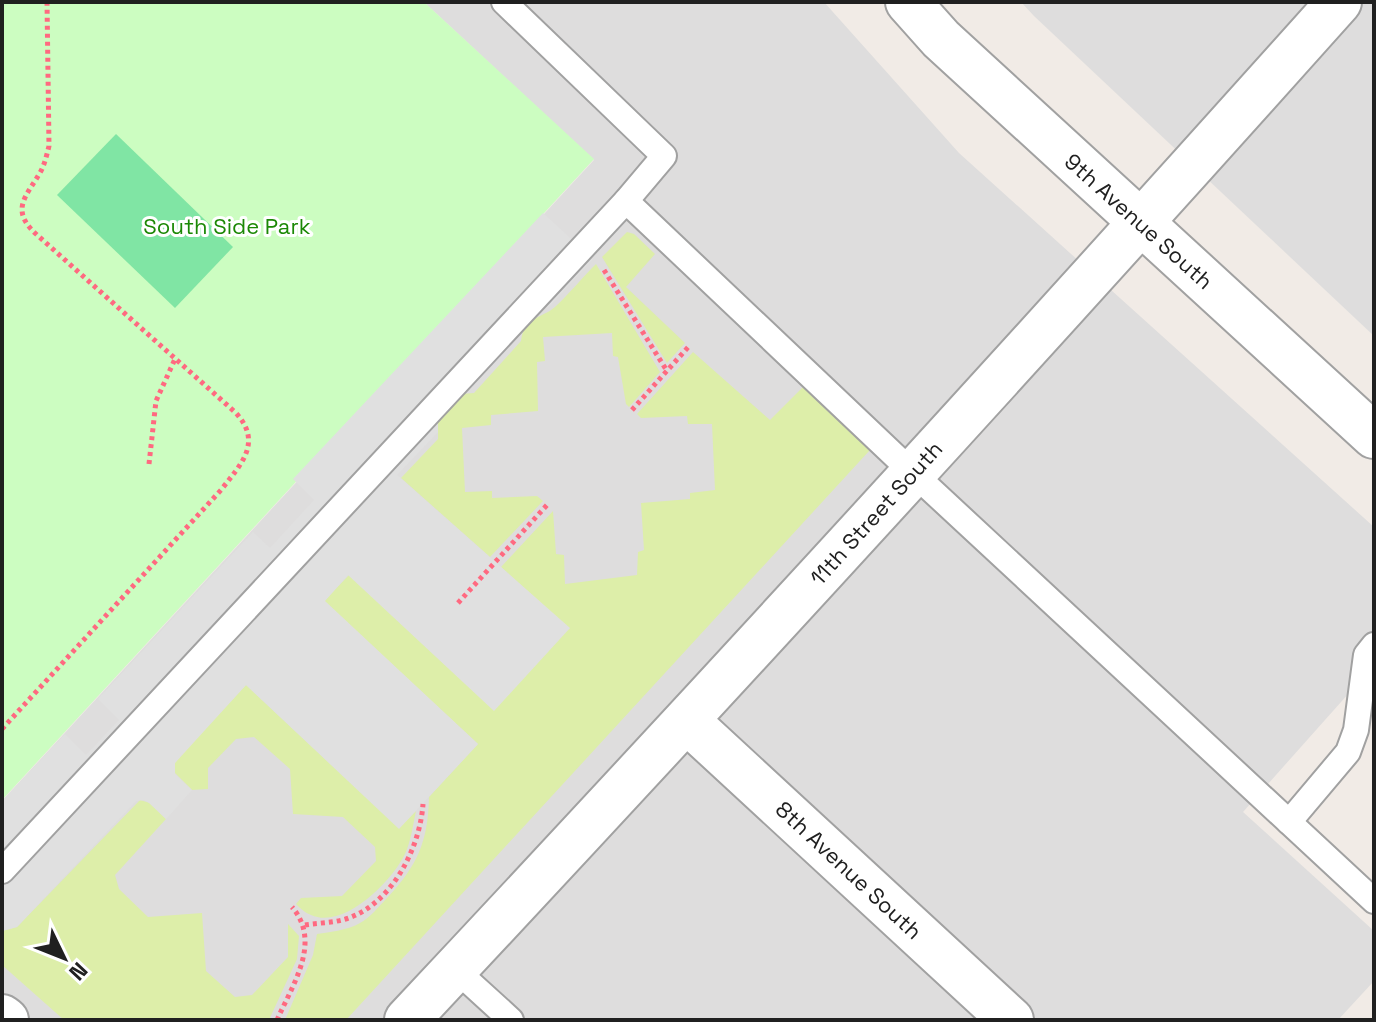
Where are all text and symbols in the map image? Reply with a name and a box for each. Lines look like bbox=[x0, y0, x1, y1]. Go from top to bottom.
street label: 9th Avenue South bbox=[1059, 147, 1219, 295]
park label: South Side Park bbox=[143, 212, 311, 240]
street label: 11th Street South bbox=[804, 435, 948, 591]
street label: 8th Avenue South bbox=[770, 795, 928, 945]
north arrow bbox=[24, 918, 104, 998]
text: N bbox=[63, 957, 94, 987]

